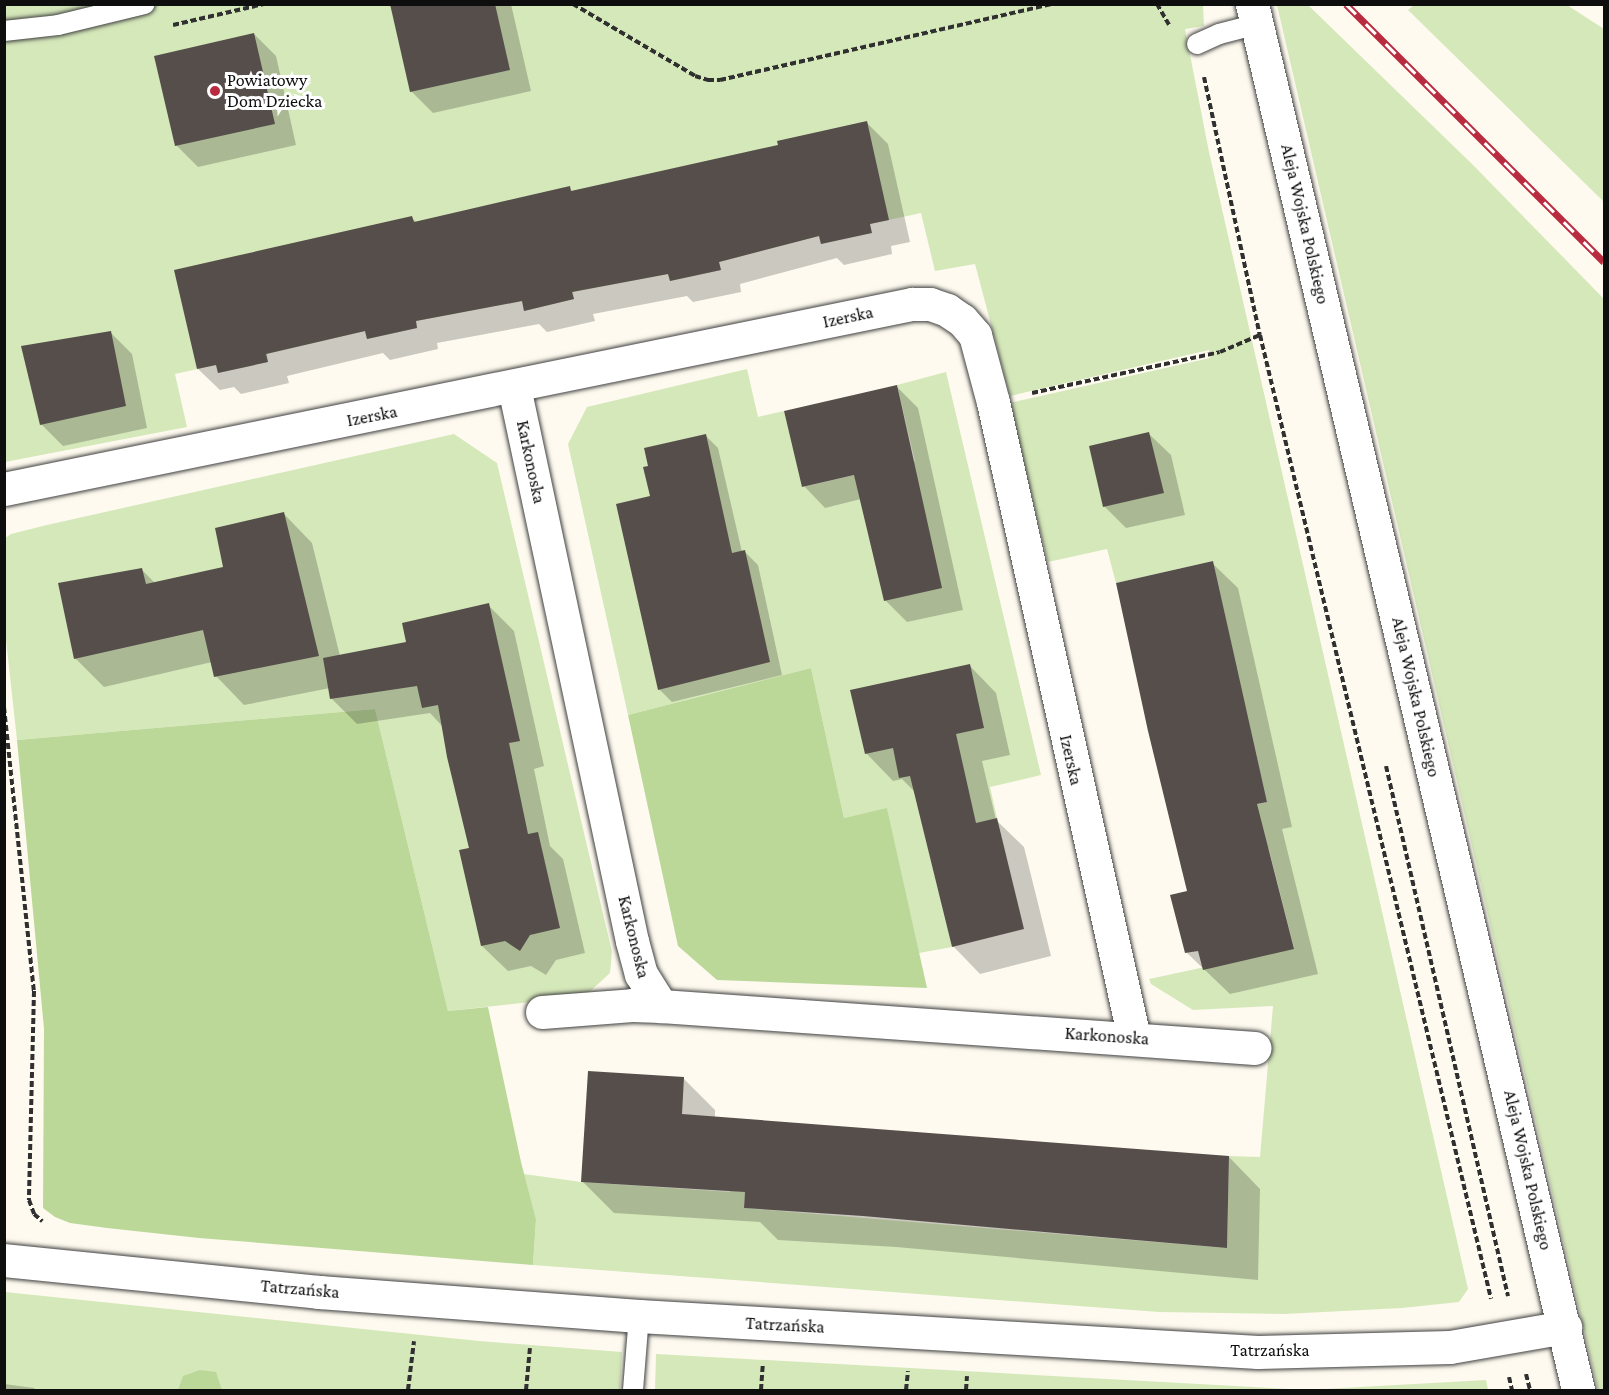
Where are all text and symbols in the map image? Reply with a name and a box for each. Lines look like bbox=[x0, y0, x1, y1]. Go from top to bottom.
place label: Powiatowy Dom Dziecka bbox=[227, 70, 322, 112]
marker: Powiatowy Dom Dziecka bbox=[208, 84, 222, 98]
street label: Aleja Wojska Polskiego bbox=[1276, 142, 1334, 306]
street label: Izerska bbox=[821, 301, 875, 333]
street label: Izerska bbox=[345, 401, 399, 431]
street label: Karkonoska bbox=[512, 418, 550, 506]
street label: Aleja Wojska Polskiego bbox=[1387, 615, 1445, 779]
street label: Izerska bbox=[1055, 733, 1087, 787]
street label: Karkonoska bbox=[613, 893, 655, 981]
street label: Karkonoska bbox=[1064, 1022, 1150, 1050]
street label: Aleja Wojska Polskiego bbox=[1499, 1088, 1557, 1252]
street label: Tatrzańska bbox=[260, 1275, 340, 1303]
street label: Tatrzańska bbox=[745, 1312, 825, 1338]
street label: Tatrzańska bbox=[1230, 1339, 1310, 1361]

